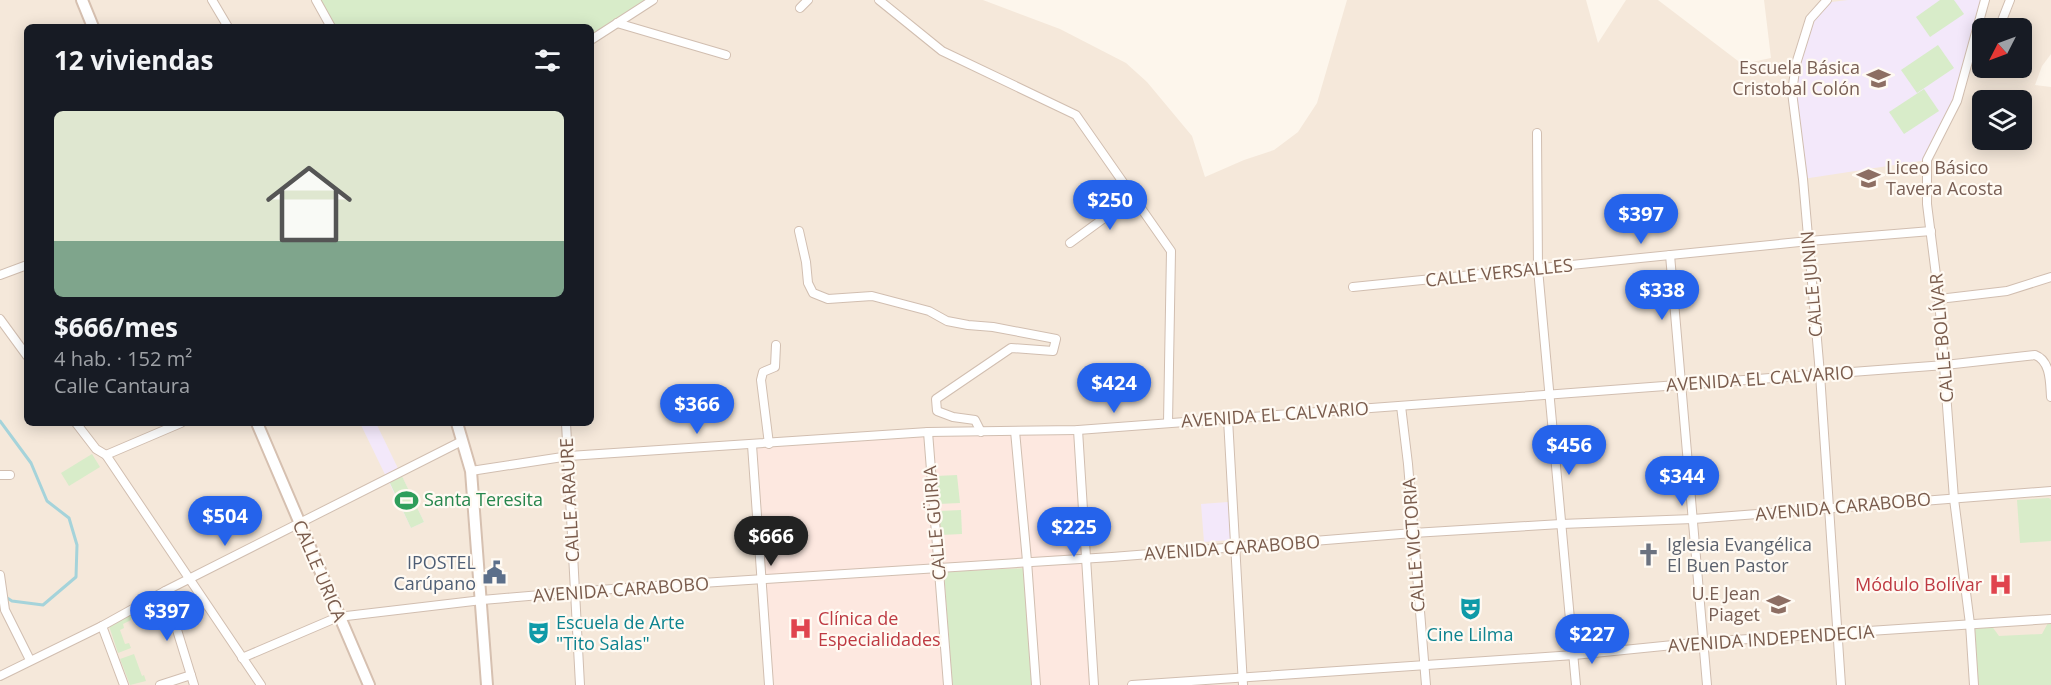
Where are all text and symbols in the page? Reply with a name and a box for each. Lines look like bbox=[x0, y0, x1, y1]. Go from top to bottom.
north arrow bbox=[1972, 18, 2032, 78]
map controls bbox=[1972, 18, 2032, 150]
text: 12 viviendas bbox=[54, 42, 213, 78]
icon: filters bbox=[531, 44, 564, 77]
place label: Escuela Básica Cristobal Colón bbox=[1732, 55, 1860, 100]
school or university icon: Escuela Básica Cristobal Colón bbox=[1865, 65, 1891, 91]
button: layers bbox=[1972, 90, 2032, 150]
icon: home bbox=[255, 150, 363, 258]
place label: Liceo Básico Tavera Acosta bbox=[1886, 155, 2003, 200]
school or university icon: Liceo Básico Tavera Acosta bbox=[1855, 165, 1881, 191]
pin: $250 bbox=[1074, 180, 1146, 231]
text: $250 bbox=[1087, 186, 1133, 213]
pin: $397 bbox=[1605, 194, 1677, 245]
text: $397 bbox=[1618, 200, 1664, 227]
street label: CALLE JUNIN bbox=[1794, 230, 1828, 338]
street label: CALLE VERSALLES bbox=[1424, 252, 1574, 292]
pin: $338 bbox=[1626, 270, 1698, 321]
street label: CALLE BOLÍVAR bbox=[1923, 273, 1959, 404]
text: $338 bbox=[1639, 276, 1685, 303]
text: $666/mes bbox=[54, 309, 178, 345]
text: 4 hab. · 152 m² bbox=[54, 345, 192, 372]
street label: AVENIDA EL CALVARIO bbox=[1665, 359, 1855, 397]
pin: $424 bbox=[1078, 363, 1150, 414]
text: $424 bbox=[1091, 369, 1137, 396]
text: Calle Cantaura bbox=[54, 372, 190, 399]
pin: $366 bbox=[661, 384, 733, 435]
text: $366 bbox=[674, 390, 720, 417]
street label: AVENIDA EL CALVARIO bbox=[1180, 395, 1370, 433]
pin: $456 bbox=[1533, 425, 1605, 476]
text: $456 bbox=[1546, 431, 1592, 458]
street label: CALLE ARAURE bbox=[554, 437, 584, 563]
pin: $344 bbox=[1646, 456, 1718, 507]
text: $344 bbox=[1659, 462, 1705, 489]
street label: CALLE GÜIRIA bbox=[917, 464, 951, 581]
street label: CALLE VICTORIA bbox=[1396, 476, 1430, 613]
street label: AVENIDA CARABOBO bbox=[1754, 486, 1932, 526]
sports icon: Santa Teresita bbox=[393, 487, 419, 513]
place label: Santa Teresita bbox=[424, 487, 543, 511]
pin: $504 bbox=[189, 496, 261, 547]
text: $504 bbox=[202, 502, 248, 529]
pin: $225 bbox=[1038, 507, 1110, 558]
text: $225 bbox=[1051, 513, 1097, 540]
street label: CALLE URICA bbox=[288, 516, 352, 626]
pin: $666 bbox=[735, 516, 807, 567]
text: $666 bbox=[748, 522, 794, 549]
street label: AVENIDA CARABOBO bbox=[1143, 529, 1321, 565]
place label: Iglesia Evangélica El Buen Pastor bbox=[1667, 532, 1812, 577]
church icon: Iglesia Evangélica El Buen Pastor bbox=[1636, 542, 1662, 568]
place label: IPOSTEL Carúpano bbox=[393, 550, 476, 595]
public building icon: IPOSTEL Carúpano bbox=[481, 560, 507, 586]
street label: AVENIDA CARABOBO bbox=[532, 571, 710, 607]
place label: Módulo Bolívar bbox=[1855, 572, 1983, 596]
hospital icon: Módulo Bolívar bbox=[1987, 572, 2013, 598]
place label: U.E Jean Piaget bbox=[1691, 581, 1760, 626]
pin: $397 bbox=[131, 591, 203, 642]
school or university icon: U.E Jean Piaget bbox=[1765, 591, 1791, 617]
theatre icon: Cine Lilma bbox=[1457, 596, 1483, 622]
text: $397 bbox=[144, 597, 190, 624]
place label: Clínica de Especialidades bbox=[818, 606, 941, 651]
place label: Escuela de Arte "Tito Salas" bbox=[556, 610, 685, 655]
pin: $227 bbox=[1556, 614, 1628, 665]
hospital icon: Clínica de Especialidades bbox=[787, 616, 813, 642]
street label: AVENIDA INDEPENDECIA bbox=[1667, 619, 1875, 657]
theatre icon: Escuela de Arte "Tito Salas" bbox=[525, 620, 551, 646]
text: $227 bbox=[1569, 620, 1615, 647]
place label: Cine Lilma bbox=[1427, 622, 1513, 646]

